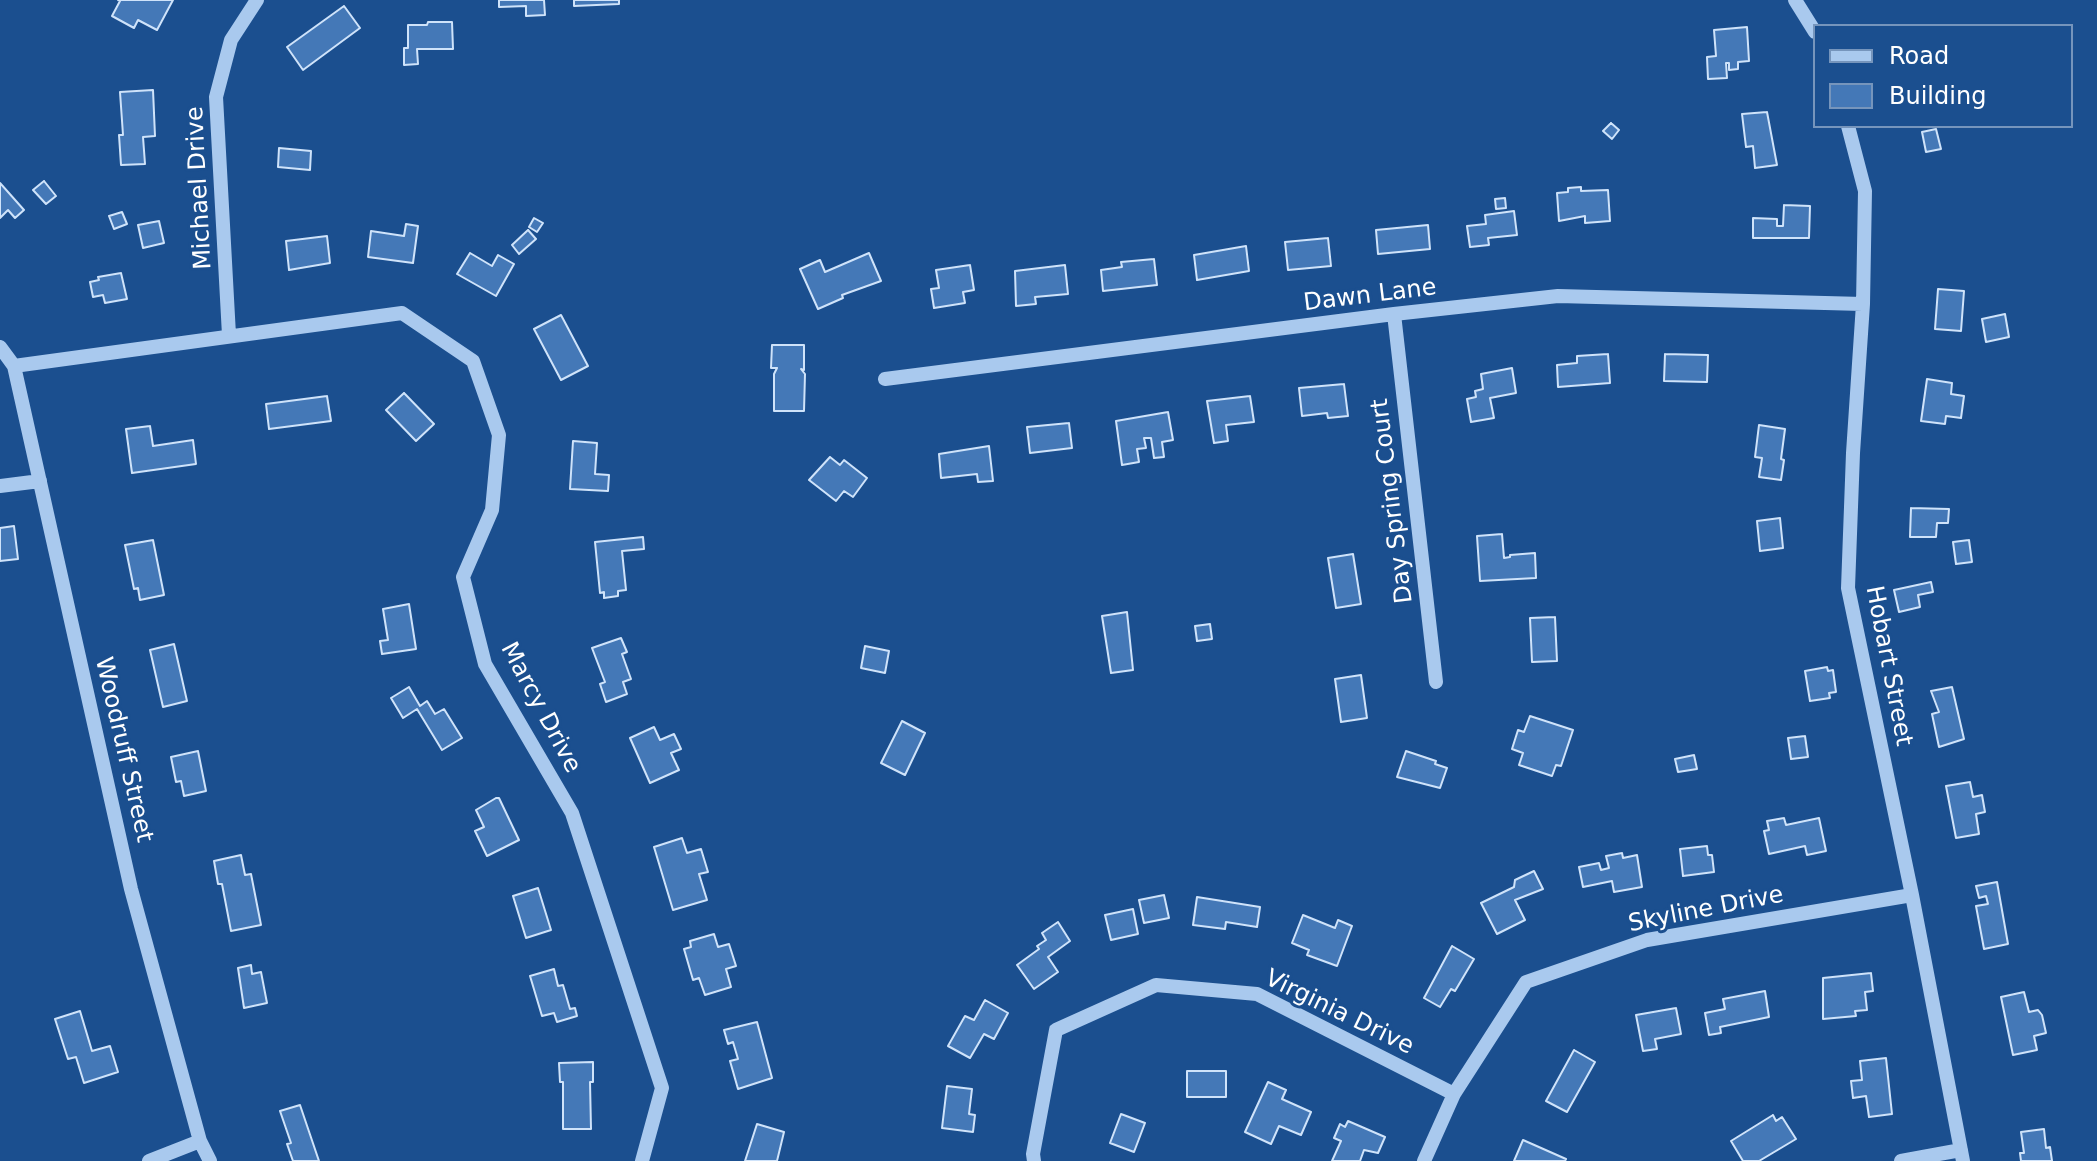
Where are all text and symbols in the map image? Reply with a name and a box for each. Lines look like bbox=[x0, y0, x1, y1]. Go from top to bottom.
legend bbox=[1813, 24, 2073, 128]
text: Road bbox=[1889, 42, 1949, 70]
text: Building bbox=[1889, 82, 1986, 110]
street label: Michael Drive bbox=[181, 106, 219, 270]
street label: Dawn Lane bbox=[1302, 274, 1438, 318]
street label: Day Spring Court bbox=[1366, 397, 1420, 605]
street label: Hobart Street bbox=[1858, 583, 1918, 749]
street label: Marcy Drive bbox=[494, 638, 586, 778]
street label: Woodruff Street bbox=[88, 655, 158, 845]
street label: Skyline Drive bbox=[1626, 881, 1786, 939]
street label: Virginia Drive bbox=[1260, 965, 1418, 1061]

